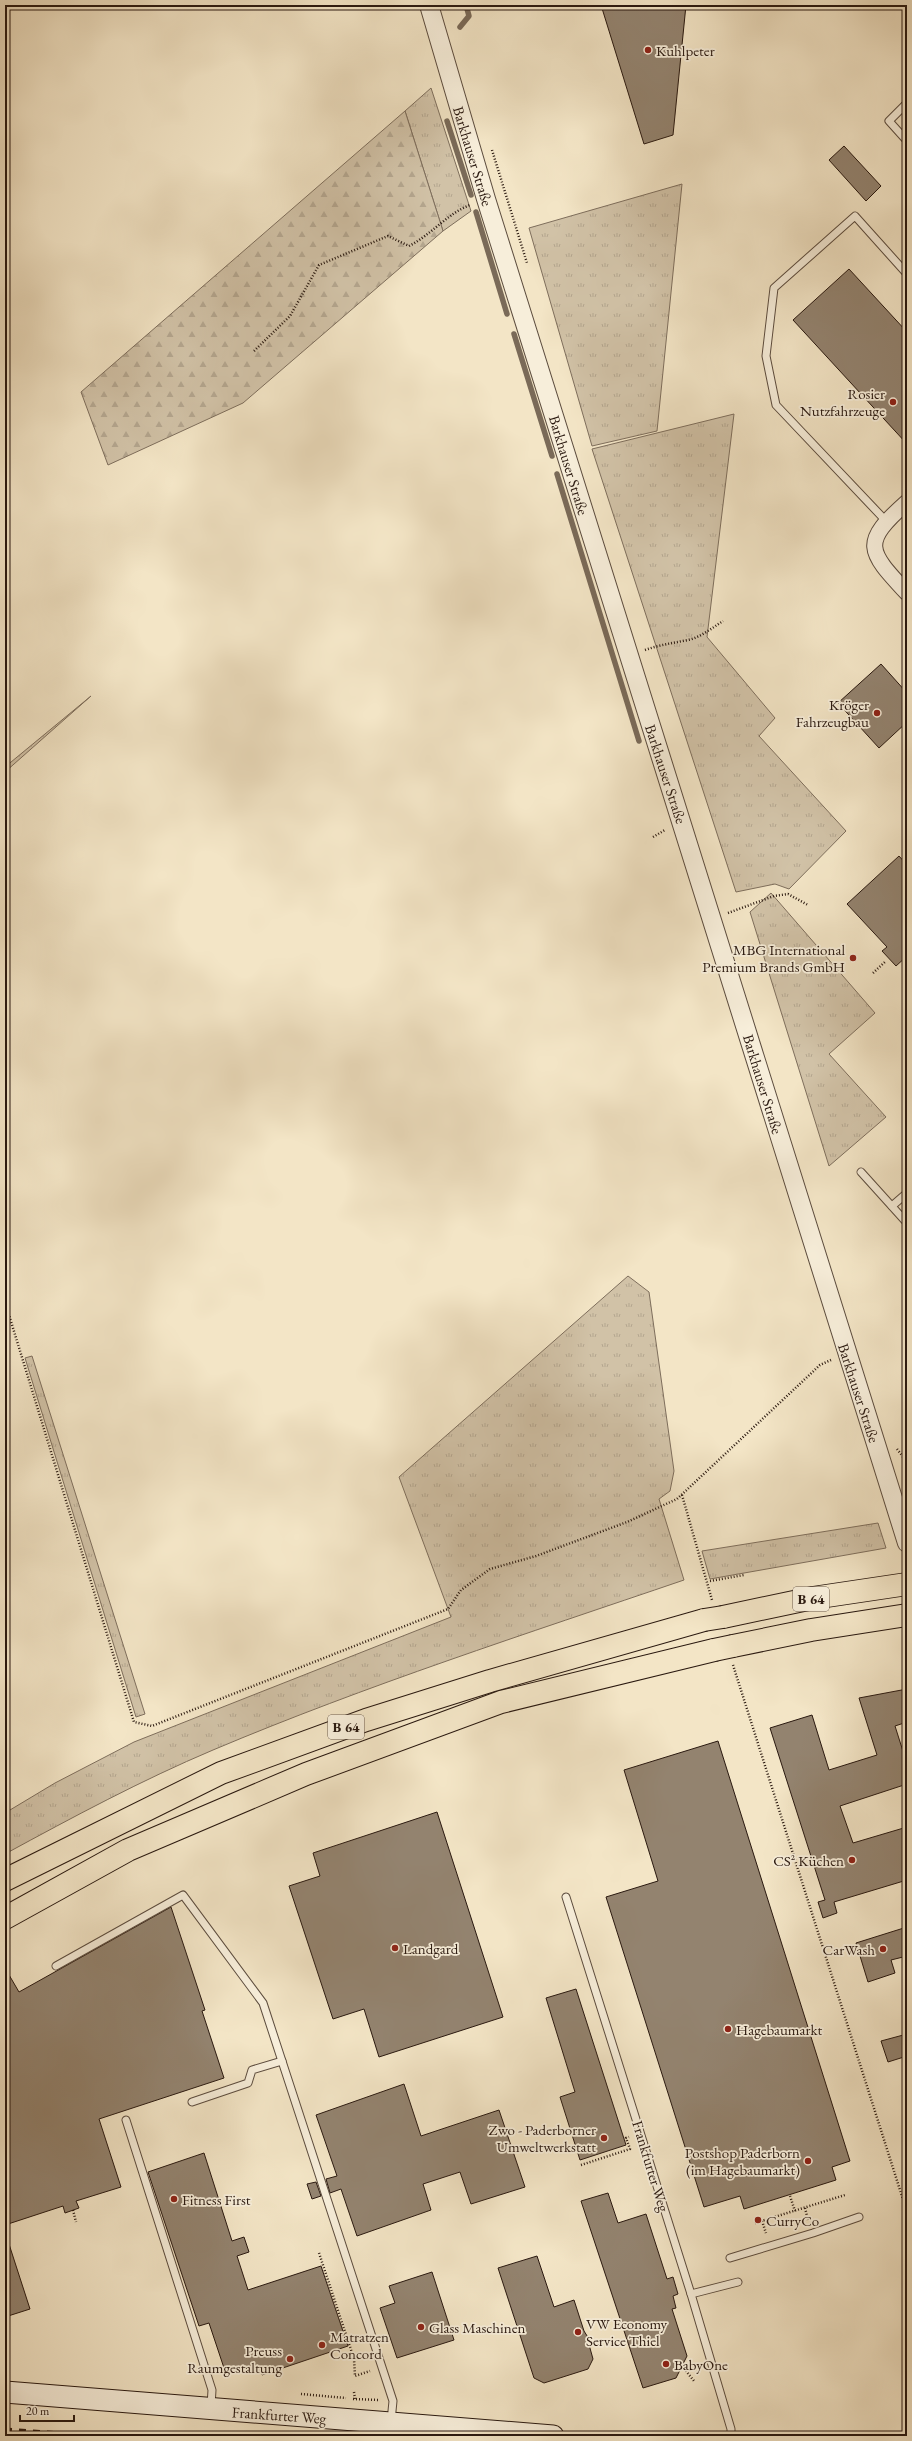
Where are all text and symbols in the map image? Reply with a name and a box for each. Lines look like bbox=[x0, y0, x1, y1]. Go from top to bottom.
place label: Kuhlpeter bbox=[656, 41, 715, 60]
marker: Kuhlpeter bbox=[643, 45, 653, 55]
street label: Barkhauser Straße bbox=[449, 104, 497, 208]
place label: Rosier Nutzfahrzeuge bbox=[800, 384, 885, 420]
marker: Rosier Nutzfahrzeuge bbox=[888, 397, 898, 407]
street label: Barkhauser Straße bbox=[545, 413, 593, 517]
place label: Kröger Fahrzeugbau bbox=[796, 695, 869, 731]
marker: Kröger Fahrzeugbau bbox=[872, 708, 882, 718]
street label: Barkhauser Straße bbox=[641, 722, 691, 826]
place label: MBG International Premium Brands GmbH bbox=[702, 940, 845, 976]
marker: MBG International Premium Brands GmbH bbox=[848, 953, 858, 963]
street label: Barkhauser Straße bbox=[739, 1032, 787, 1136]
street label: Barkhauser Straße bbox=[834, 1341, 884, 1445]
road number: B 64 bbox=[793, 1587, 829, 1611]
road number: B 64 bbox=[328, 1715, 364, 1739]
place label: CS² Küchen bbox=[773, 1851, 844, 1870]
marker: CS² Küchen bbox=[847, 1855, 857, 1865]
place label: Landgard bbox=[403, 1939, 459, 1958]
place label: CarWash bbox=[823, 1940, 875, 1959]
marker: Landgard bbox=[390, 1943, 400, 1953]
marker: CarWash bbox=[878, 1944, 888, 1954]
place label: Hagebaumarkt bbox=[736, 2020, 823, 2039]
marker: Hagebaumarkt bbox=[723, 2024, 733, 2034]
street label: Frankfurter Weg bbox=[628, 2118, 674, 2214]
place label: Zwo - Paderborner Umweltwerkstatt bbox=[489, 2120, 596, 2156]
marker: Zwo - Paderborner Umweltwerkstatt bbox=[599, 2133, 609, 2143]
place label: Postshop Paderborn (im Hagebaumarkt) bbox=[685, 2143, 800, 2179]
marker: Postshop Paderborn (im Hagebaumarkt) bbox=[803, 2156, 813, 2166]
place label: Fitness First bbox=[182, 2190, 251, 2209]
marker: Fitness First bbox=[169, 2194, 179, 2204]
place label: CurryCo bbox=[766, 2211, 819, 2230]
marker: CurryCo bbox=[753, 2215, 763, 2225]
place label: VW Economy Service Thiel bbox=[586, 2314, 668, 2350]
place label: Glass Maschinen bbox=[429, 2318, 526, 2337]
marker: Glass Maschinen bbox=[416, 2322, 426, 2332]
place label: Matratzen Concord bbox=[330, 2327, 389, 2363]
marker: VW Economy Service Thiel bbox=[573, 2327, 583, 2337]
marker: Matratzen Concord bbox=[317, 2340, 327, 2350]
place label: Preuss Raumgestaltung bbox=[187, 2341, 282, 2377]
marker: Preuss Raumgestaltung bbox=[285, 2354, 295, 2364]
place label: BabyOne bbox=[674, 2355, 728, 2374]
marker: BabyOne bbox=[661, 2359, 671, 2369]
scale bar bbox=[20, 2397, 74, 2423]
street label: Frankfurter Weg bbox=[231, 2402, 327, 2428]
text: 20 m bbox=[26, 2403, 50, 2419]

